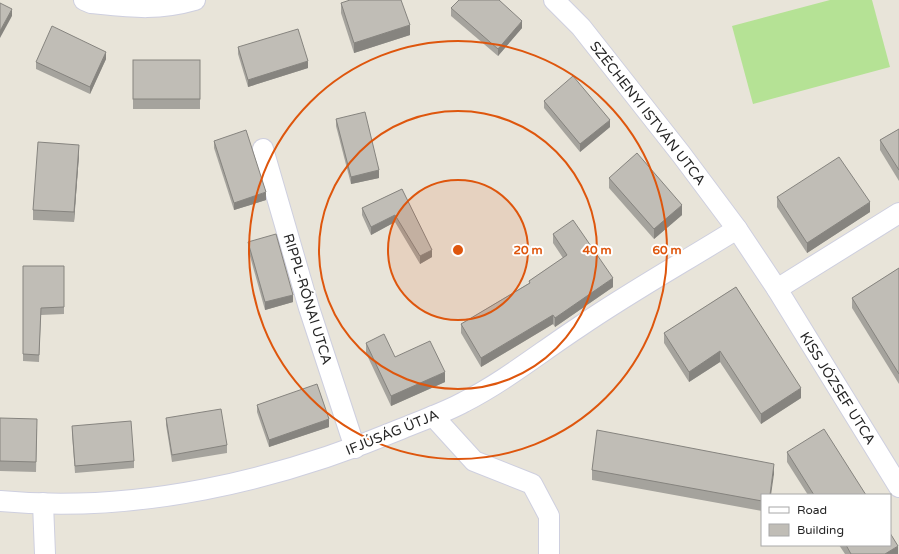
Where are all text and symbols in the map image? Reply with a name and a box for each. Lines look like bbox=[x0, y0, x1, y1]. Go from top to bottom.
street label: SZÉCHENYI ISTVÁN UTCA bbox=[586, 38, 709, 189]
street label: RIPPL-RÓNAI UTCA bbox=[279, 232, 336, 367]
centre of rings bbox=[451, 243, 465, 257]
text: 20 m bbox=[513, 243, 543, 257]
text: 40 m bbox=[582, 243, 612, 257]
text: 60 m bbox=[652, 243, 682, 257]
street label: KISS JÓZSEF UTCA bbox=[796, 329, 879, 448]
street label: IFJÚSÁG ÚTJA bbox=[343, 406, 441, 459]
legend bbox=[761, 494, 891, 546]
text: Road bbox=[797, 503, 827, 517]
text: Building bbox=[797, 523, 844, 537]

